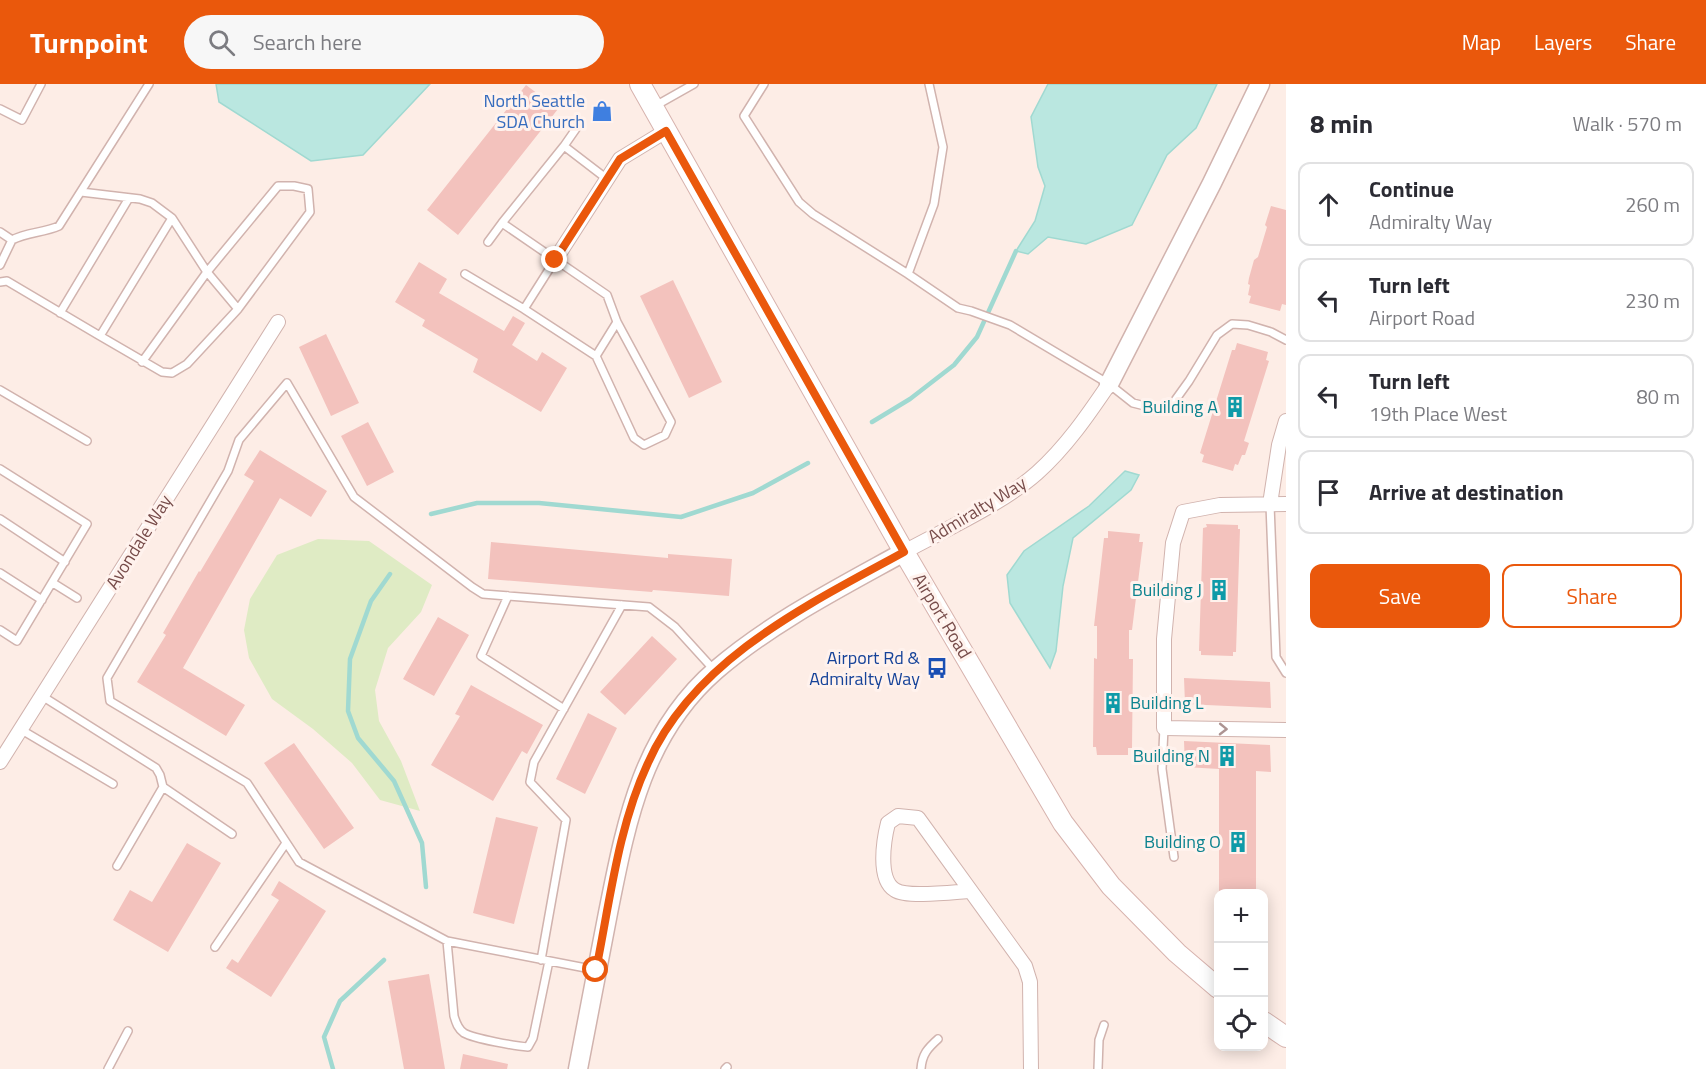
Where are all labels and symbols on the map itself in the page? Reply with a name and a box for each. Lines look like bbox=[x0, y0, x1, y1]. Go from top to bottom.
place label: North Seattle SDA Church bbox=[483, 87, 585, 135]
shop icon: North Seattle SDA Church bbox=[590, 99, 614, 123]
route end bbox=[541, 246, 567, 272]
place label: Building A bbox=[1142, 393, 1218, 420]
building icon: Building A bbox=[1223, 395, 1247, 419]
street label: Admiralty Way bbox=[922, 469, 1031, 550]
street label: Avondale Way bbox=[99, 489, 179, 594]
street label: Airport Road bbox=[906, 568, 979, 664]
place label: Building J bbox=[1132, 576, 1202, 603]
building icon: Building J bbox=[1207, 578, 1231, 602]
place label: Airport Rd & Admiralty Way bbox=[809, 644, 921, 692]
bus stop icon: Airport Rd & Admiralty Way bbox=[925, 656, 949, 680]
place label: Building L bbox=[1130, 689, 1204, 716]
building icon: Building L bbox=[1101, 691, 1125, 715]
one-way arrow bbox=[1218, 723, 1227, 735]
place label: Building N bbox=[1133, 742, 1210, 769]
building icon: Building N bbox=[1215, 744, 1239, 768]
place label: Building O bbox=[1144, 828, 1221, 855]
building icon: Building O bbox=[1226, 830, 1250, 854]
route start bbox=[582, 956, 608, 982]

